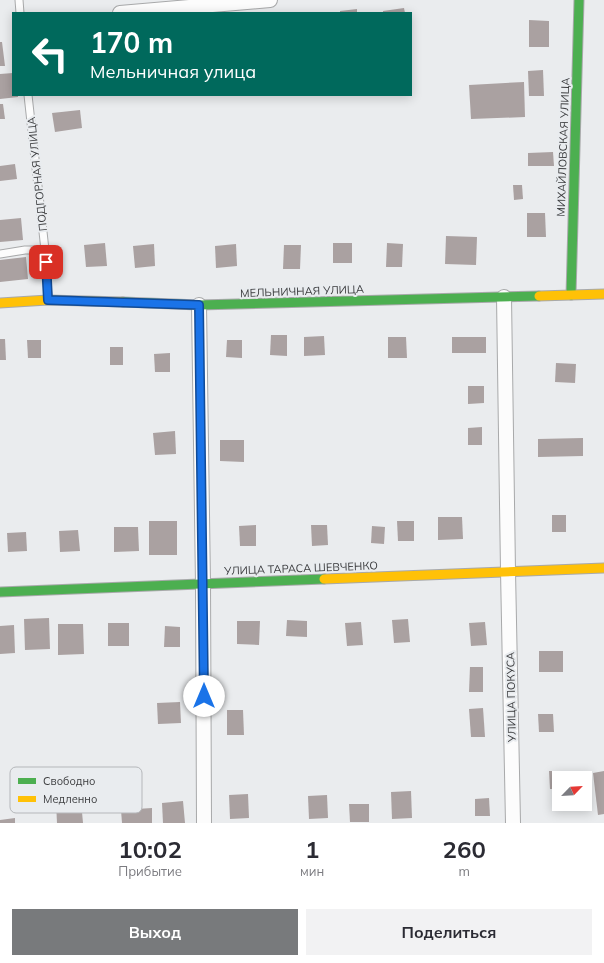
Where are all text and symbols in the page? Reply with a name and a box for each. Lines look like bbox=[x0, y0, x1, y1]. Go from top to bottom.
text: 170 m bbox=[90, 25, 173, 60]
icon: left bbox=[24, 28, 76, 80]
text: Мельничная улица bbox=[90, 60, 256, 83]
street label: МИХАЙЛОВСКАЯ УЛИЦА bbox=[554, 77, 572, 217]
street label: ПОДГОРНАЯ УЛИЦА bbox=[24, 116, 50, 232]
pin bbox=[29, 245, 63, 279]
icon: arrive bbox=[35, 251, 57, 273]
street label: МЕЛЬНИЧНАЯ УЛИЦА bbox=[240, 282, 364, 300]
street label: УЛИЦА ТАРАСА ШЕВЧЕНКО bbox=[223, 558, 378, 578]
street label: УЛИЦА ПОКУСА bbox=[503, 652, 519, 743]
position arrow bbox=[183, 675, 225, 717]
legend bbox=[10, 767, 142, 813]
north arrow bbox=[552, 771, 592, 811]
map controls bbox=[552, 771, 592, 811]
text: Свободно bbox=[43, 774, 96, 788]
text: Медленно bbox=[43, 792, 97, 806]
text: 10:02 bbox=[118, 834, 182, 864]
text: 1 bbox=[305, 834, 319, 864]
text: 260 bbox=[443, 834, 486, 864]
text: Прибытие bbox=[118, 863, 182, 879]
text: мин bbox=[300, 863, 324, 879]
text: m bbox=[458, 863, 470, 879]
button: Выход bbox=[12, 909, 298, 955]
button: Поделиться bbox=[306, 909, 592, 955]

